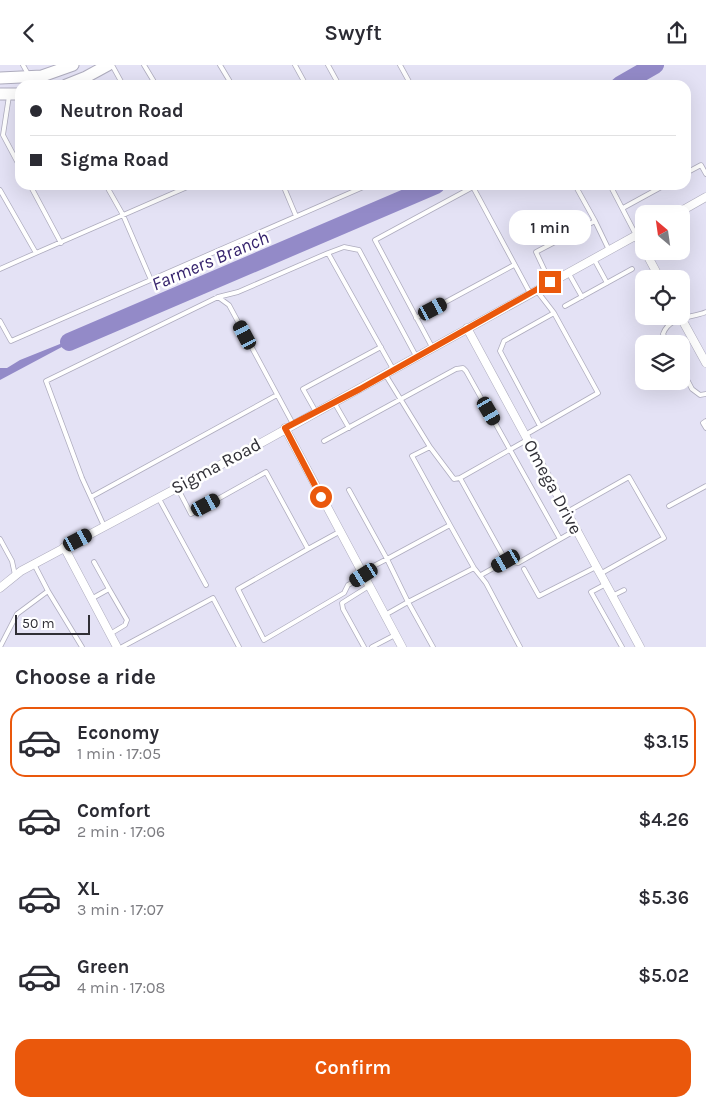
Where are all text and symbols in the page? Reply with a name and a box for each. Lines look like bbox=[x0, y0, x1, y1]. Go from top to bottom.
icon: back bbox=[15, 19, 43, 47]
icon: share bbox=[663, 19, 691, 47]
text: Swyft bbox=[324, 20, 382, 46]
text: Neutron Road bbox=[60, 100, 184, 122]
text: Sigma Road bbox=[60, 149, 169, 171]
north arrow bbox=[635, 205, 690, 260]
map controls bbox=[635, 205, 690, 390]
callout: 1 min bbox=[509, 209, 591, 245]
text: 1 min bbox=[530, 218, 570, 237]
water label: Farmers Branch bbox=[148, 226, 272, 296]
button: locate bbox=[635, 270, 690, 325]
route end bbox=[539, 271, 561, 293]
car bbox=[416, 295, 449, 323]
car bbox=[231, 318, 258, 352]
button: layers bbox=[635, 335, 690, 390]
car bbox=[475, 394, 502, 428]
street label: Sigma Road bbox=[167, 433, 265, 499]
street label: Omega Drive bbox=[519, 436, 587, 538]
route start bbox=[310, 486, 332, 508]
car bbox=[189, 491, 222, 519]
car bbox=[61, 526, 94, 554]
car bbox=[489, 547, 522, 575]
car bbox=[347, 561, 380, 589]
scale bar bbox=[15, 612, 90, 635]
text: 50 m bbox=[22, 615, 55, 632]
text: Choose a ride bbox=[15, 664, 156, 690]
icon: car bbox=[17, 720, 62, 765]
text: Economy bbox=[77, 722, 159, 744]
text: $3.15 bbox=[643, 731, 689, 753]
text: 1 min · 17:05 bbox=[77, 744, 161, 763]
icon: car bbox=[17, 798, 62, 843]
text: Comfort bbox=[77, 800, 151, 822]
text: $4.26 bbox=[638, 809, 689, 831]
text: 2 min · 17:06 bbox=[77, 822, 165, 841]
icon: car bbox=[17, 876, 62, 921]
text: XL bbox=[77, 878, 99, 900]
text: $5.36 bbox=[638, 887, 689, 909]
text: 3 min · 17:07 bbox=[77, 900, 164, 919]
icon: car bbox=[17, 954, 62, 999]
text: Green bbox=[77, 956, 129, 978]
text: $5.02 bbox=[638, 965, 689, 987]
text: 4 min · 17:08 bbox=[77, 978, 165, 997]
button: Confirm bbox=[15, 1039, 691, 1097]

